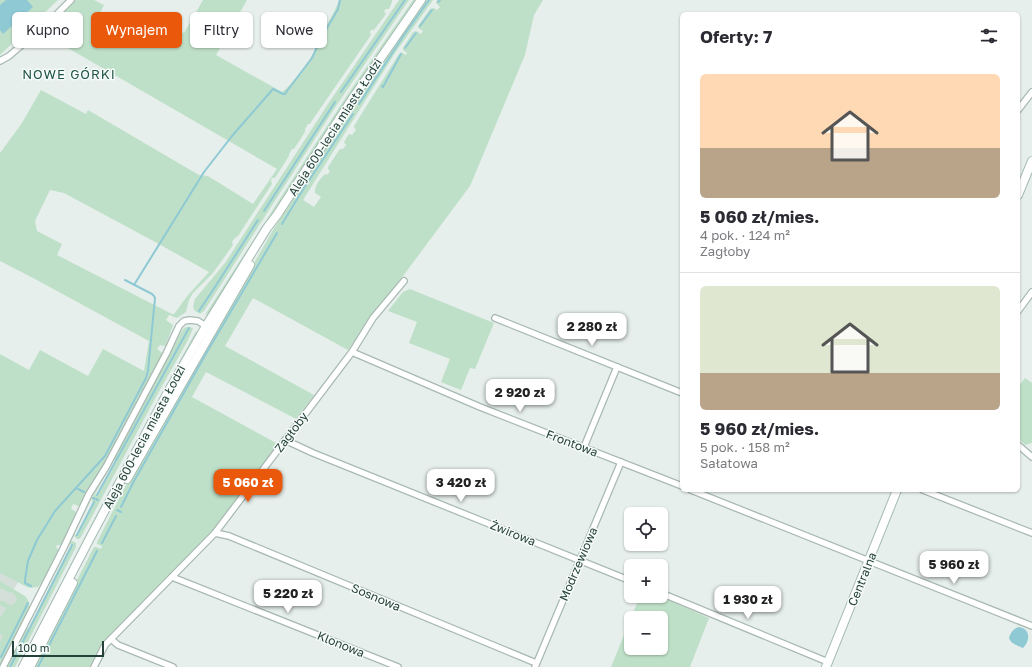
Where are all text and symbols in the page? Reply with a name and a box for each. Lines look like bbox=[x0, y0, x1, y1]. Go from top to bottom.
chip: Kupno bbox=[12, 12, 83, 48]
chip: Wynajem bbox=[91, 12, 182, 48]
chip: Filtry bbox=[190, 12, 253, 48]
chip: Nowe bbox=[261, 12, 327, 48]
icon: filters bbox=[978, 25, 1000, 47]
text: Oferty: 7 bbox=[700, 26, 772, 47]
street label: Aleja 600-lecia miasta Łodzi bbox=[285, 55, 385, 199]
district label: NOWE GÓRKI bbox=[22, 66, 116, 82]
icon: home bbox=[814, 100, 886, 172]
text: 5 060 zł/mies. bbox=[700, 206, 820, 227]
text: 4 pok. · 124 m² bbox=[700, 227, 790, 243]
text: Zagłoby bbox=[700, 243, 750, 259]
icon: home bbox=[814, 312, 886, 384]
pin: 2 280 zł bbox=[551, 313, 633, 347]
text: 2 280 zł bbox=[567, 318, 617, 334]
street label: Aleja 600-lecia miasta Łodzi bbox=[100, 362, 188, 512]
pin: 2 920 zł bbox=[479, 379, 561, 413]
text: 2 920 zł bbox=[495, 384, 545, 400]
street label: Zagłoby bbox=[271, 409, 311, 455]
text: 5 960 zł/mies. bbox=[700, 418, 819, 439]
street label: Frontowa bbox=[544, 426, 600, 460]
text: 5 pok. · 158 m² bbox=[700, 439, 790, 455]
text: Sałatowa bbox=[700, 455, 758, 471]
pin: 5 060 zł bbox=[207, 469, 289, 503]
pin: 3 420 zł bbox=[420, 469, 502, 503]
text: 5 060 zł bbox=[222, 474, 274, 490]
text: 3 420 zł bbox=[436, 474, 486, 490]
map controls bbox=[624, 507, 668, 655]
button: locate bbox=[624, 507, 668, 551]
street label: Żwirowa bbox=[488, 517, 538, 549]
street label: Modrzewiowa bbox=[556, 525, 600, 603]
street label: Centralna bbox=[844, 550, 880, 608]
pin: 5 960 zł bbox=[913, 551, 995, 585]
text: 5 960 zł bbox=[929, 556, 979, 572]
button: + bbox=[624, 559, 668, 603]
pin: 5 220 zł bbox=[247, 580, 329, 614]
street label: Sosnowa bbox=[349, 580, 403, 614]
text: 5 220 zł bbox=[263, 585, 313, 601]
pin: 1 930 zł bbox=[707, 586, 789, 620]
text: 1 930 zł bbox=[723, 591, 773, 607]
button: − bbox=[624, 611, 668, 655]
street label: Klonowa bbox=[315, 628, 367, 660]
scale bar bbox=[12, 639, 104, 658]
text: 100 m bbox=[18, 641, 49, 654]

